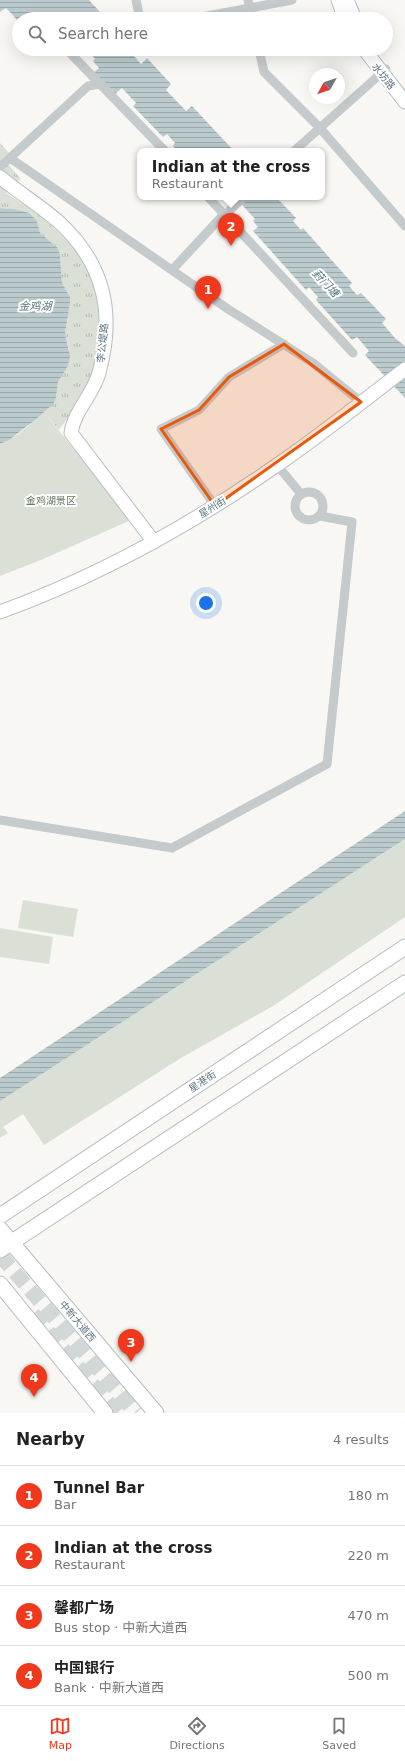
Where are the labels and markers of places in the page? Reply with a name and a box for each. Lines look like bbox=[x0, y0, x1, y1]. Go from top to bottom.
pin: 2 bbox=[218, 213, 244, 246]
pin: 1 bbox=[195, 276, 221, 309]
pin: 3 bbox=[118, 1329, 144, 1362]
pin: 4 bbox=[21, 1364, 47, 1397]

